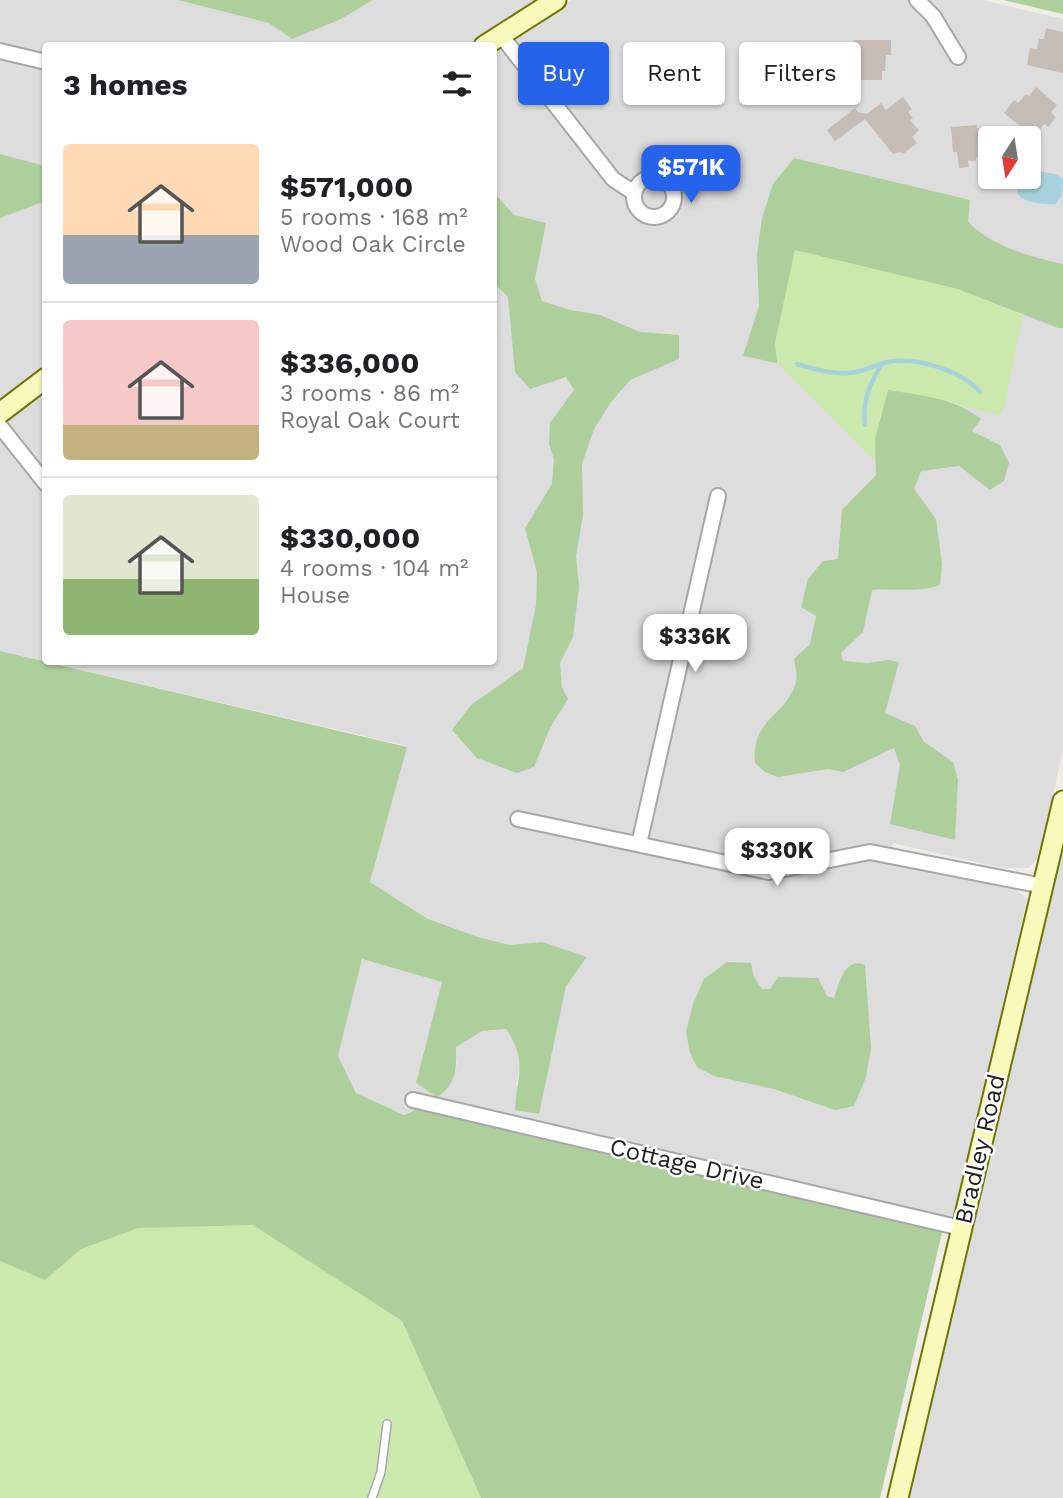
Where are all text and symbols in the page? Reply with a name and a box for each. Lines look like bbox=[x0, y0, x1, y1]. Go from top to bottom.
chip: Buy bbox=[518, 42, 609, 105]
chip: Rent bbox=[623, 42, 725, 105]
chip: Filters bbox=[739, 42, 861, 105]
icon: filters bbox=[438, 65, 476, 103]
text: 3 homes bbox=[63, 67, 188, 102]
north arrow bbox=[978, 126, 1041, 189]
map controls bbox=[978, 126, 1041, 189]
pin: $571K bbox=[642, 146, 740, 205]
text: $571K bbox=[657, 154, 725, 181]
text: $571,000 bbox=[280, 169, 413, 204]
icon: home bbox=[119, 172, 203, 256]
text: 5 rooms · 168 m² bbox=[280, 204, 468, 231]
text: Wood Oak Circle bbox=[280, 231, 466, 258]
text: $336,000 bbox=[280, 345, 420, 380]
icon: home bbox=[119, 348, 203, 432]
text: 3 rooms · 86 m² bbox=[280, 380, 459, 407]
text: Royal Oak Court bbox=[280, 407, 460, 434]
text: $330,000 bbox=[280, 520, 420, 555]
icon: home bbox=[119, 523, 203, 607]
text: 4 rooms · 104 m² bbox=[280, 555, 468, 582]
text: House bbox=[280, 582, 350, 609]
pin: $336K bbox=[646, 614, 744, 674]
text: $336K bbox=[659, 623, 731, 650]
pin: $330K bbox=[728, 828, 826, 888]
text: $330K bbox=[741, 837, 813, 864]
street label: Bradley Road bbox=[949, 1071, 1011, 1227]
street label: Cottage Drive bbox=[607, 1133, 767, 1195]

